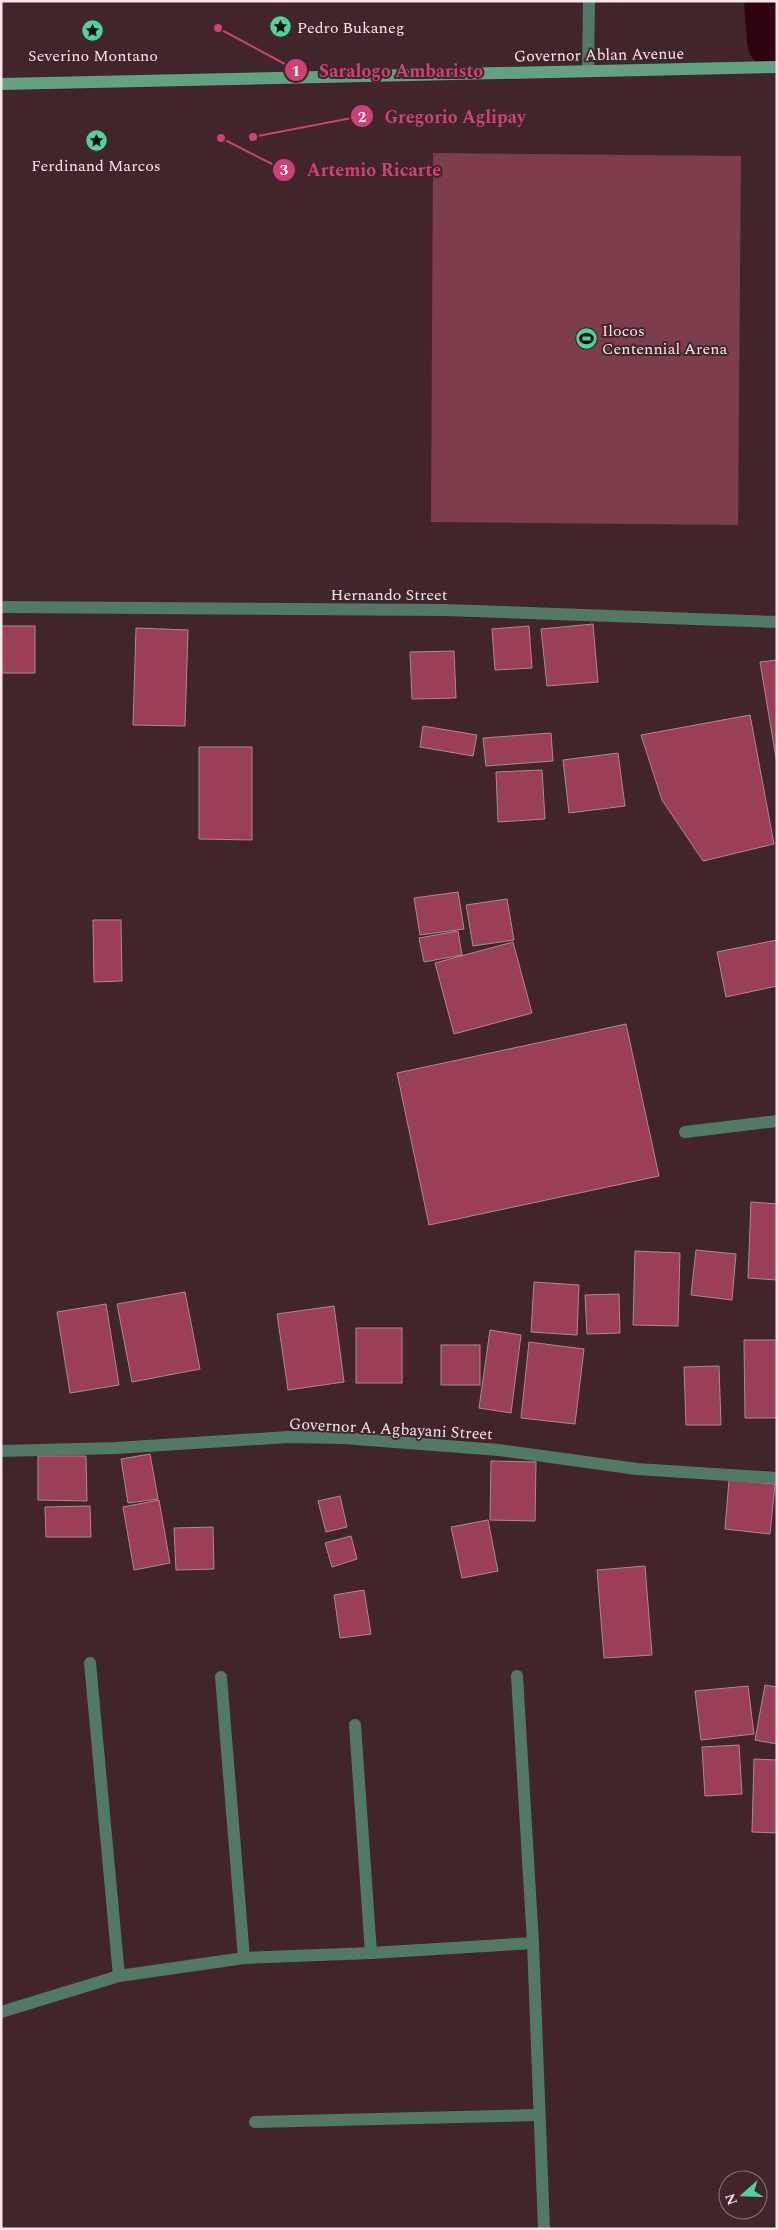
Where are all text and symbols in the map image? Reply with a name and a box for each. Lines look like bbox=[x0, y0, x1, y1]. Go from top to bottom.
place icon: Pedro Bukaneg bbox=[269, 15, 293, 39]
place label: Pedro Bukaneg bbox=[297, 16, 404, 40]
place icon: Severino Montano bbox=[81, 19, 105, 43]
street label: Governor Ablan Avenue bbox=[514, 42, 684, 68]
place label: Severino Montano bbox=[28, 44, 158, 68]
callout: Saralogo Ambaristo bbox=[284, 54, 493, 87]
text: Saralogo Ambaristo bbox=[319, 58, 483, 85]
text: 1 bbox=[292, 60, 300, 83]
callout: Gregorio Aglipay bbox=[350, 100, 536, 133]
text: Gregorio Aglipay bbox=[384, 104, 527, 131]
text: 2 bbox=[358, 106, 366, 129]
place icon: Ferdinand Marcos bbox=[84, 129, 108, 153]
callout: Artemio Ricarte bbox=[272, 153, 451, 186]
place label: Ferdinand Marcos bbox=[31, 154, 161, 178]
text: Artemio Ricarte bbox=[307, 157, 441, 184]
text: 3 bbox=[280, 159, 288, 182]
place label: Ilocos Centennial Arena bbox=[602, 319, 727, 361]
sports icon: Ilocos Centennial Arena bbox=[574, 327, 598, 351]
street label: Hernando Street bbox=[331, 583, 448, 607]
street label: Governor A. Agbayani Street bbox=[288, 1412, 494, 1446]
north arrow bbox=[718, 2170, 768, 2220]
text: N bbox=[719, 2190, 743, 2208]

